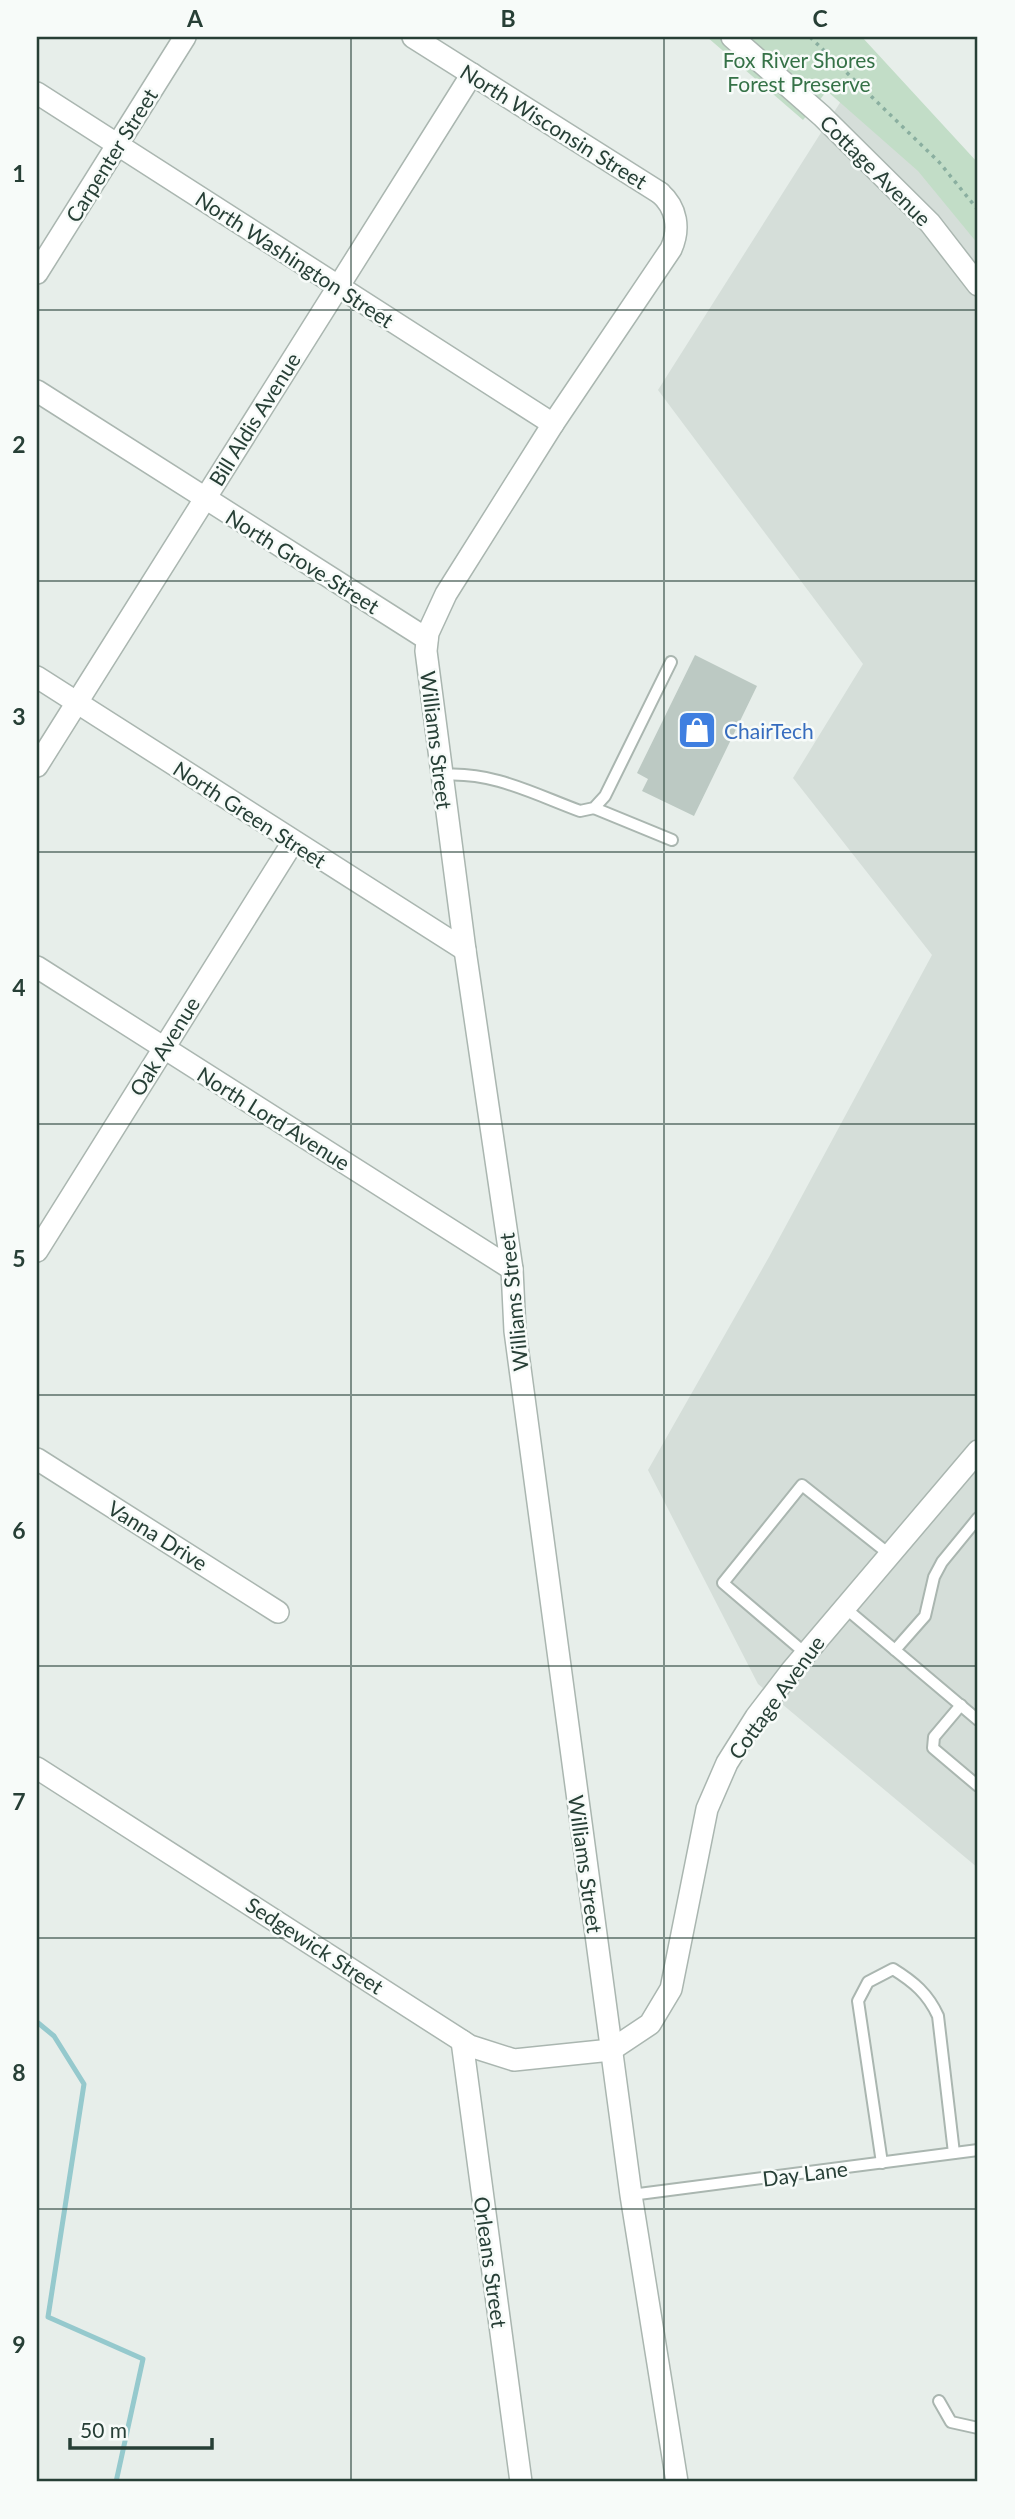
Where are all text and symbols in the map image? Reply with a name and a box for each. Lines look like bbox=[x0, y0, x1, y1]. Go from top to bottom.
text: A bbox=[186, 4, 204, 32]
text: B bbox=[500, 4, 516, 32]
text: C bbox=[812, 4, 828, 32]
park label: Fox River Shores Forest Preserve bbox=[723, 47, 875, 96]
street label: North Wisconsin Street bbox=[456, 58, 652, 194]
street label: Carpenter Street bbox=[60, 83, 162, 226]
street label: Cottage Avenue bbox=[815, 109, 937, 231]
text: 1 bbox=[12, 159, 26, 187]
street label: North Washington Street bbox=[191, 186, 399, 333]
street label: Bill Aldis Avenue bbox=[203, 348, 305, 490]
text: 2 bbox=[12, 430, 26, 458]
street label: North Grove Street bbox=[222, 504, 385, 619]
street label: Williams Street bbox=[416, 669, 458, 811]
text: 3 bbox=[12, 702, 26, 730]
shop icon: ChairTech bbox=[676, 709, 718, 751]
place label: ChairTech bbox=[724, 718, 814, 743]
street label: North Green Street bbox=[169, 755, 331, 873]
text: 4 bbox=[12, 973, 26, 1001]
street label: Oak Avenue bbox=[124, 992, 204, 1100]
street label: North Lord Avenue bbox=[193, 1061, 355, 1175]
street label: Williams Street bbox=[493, 1231, 533, 1372]
text: 5 bbox=[12, 1244, 26, 1272]
street label: Vanna Drive bbox=[104, 1495, 212, 1575]
text: 6 bbox=[12, 1516, 26, 1544]
street label: Cottage Avenue bbox=[723, 1630, 829, 1764]
text: 7 bbox=[12, 1787, 26, 1815]
street label: Williams Street bbox=[564, 1793, 608, 1935]
street label: Sedgewick Street bbox=[242, 1891, 389, 1999]
text: 8 bbox=[12, 2058, 26, 2086]
street label: Day Lane bbox=[761, 2155, 849, 2191]
street label: Orleans Street bbox=[469, 2195, 513, 2330]
text: 9 bbox=[12, 2330, 26, 2358]
scale bar bbox=[70, 2407, 212, 2451]
text: 50 m bbox=[80, 2417, 127, 2442]

